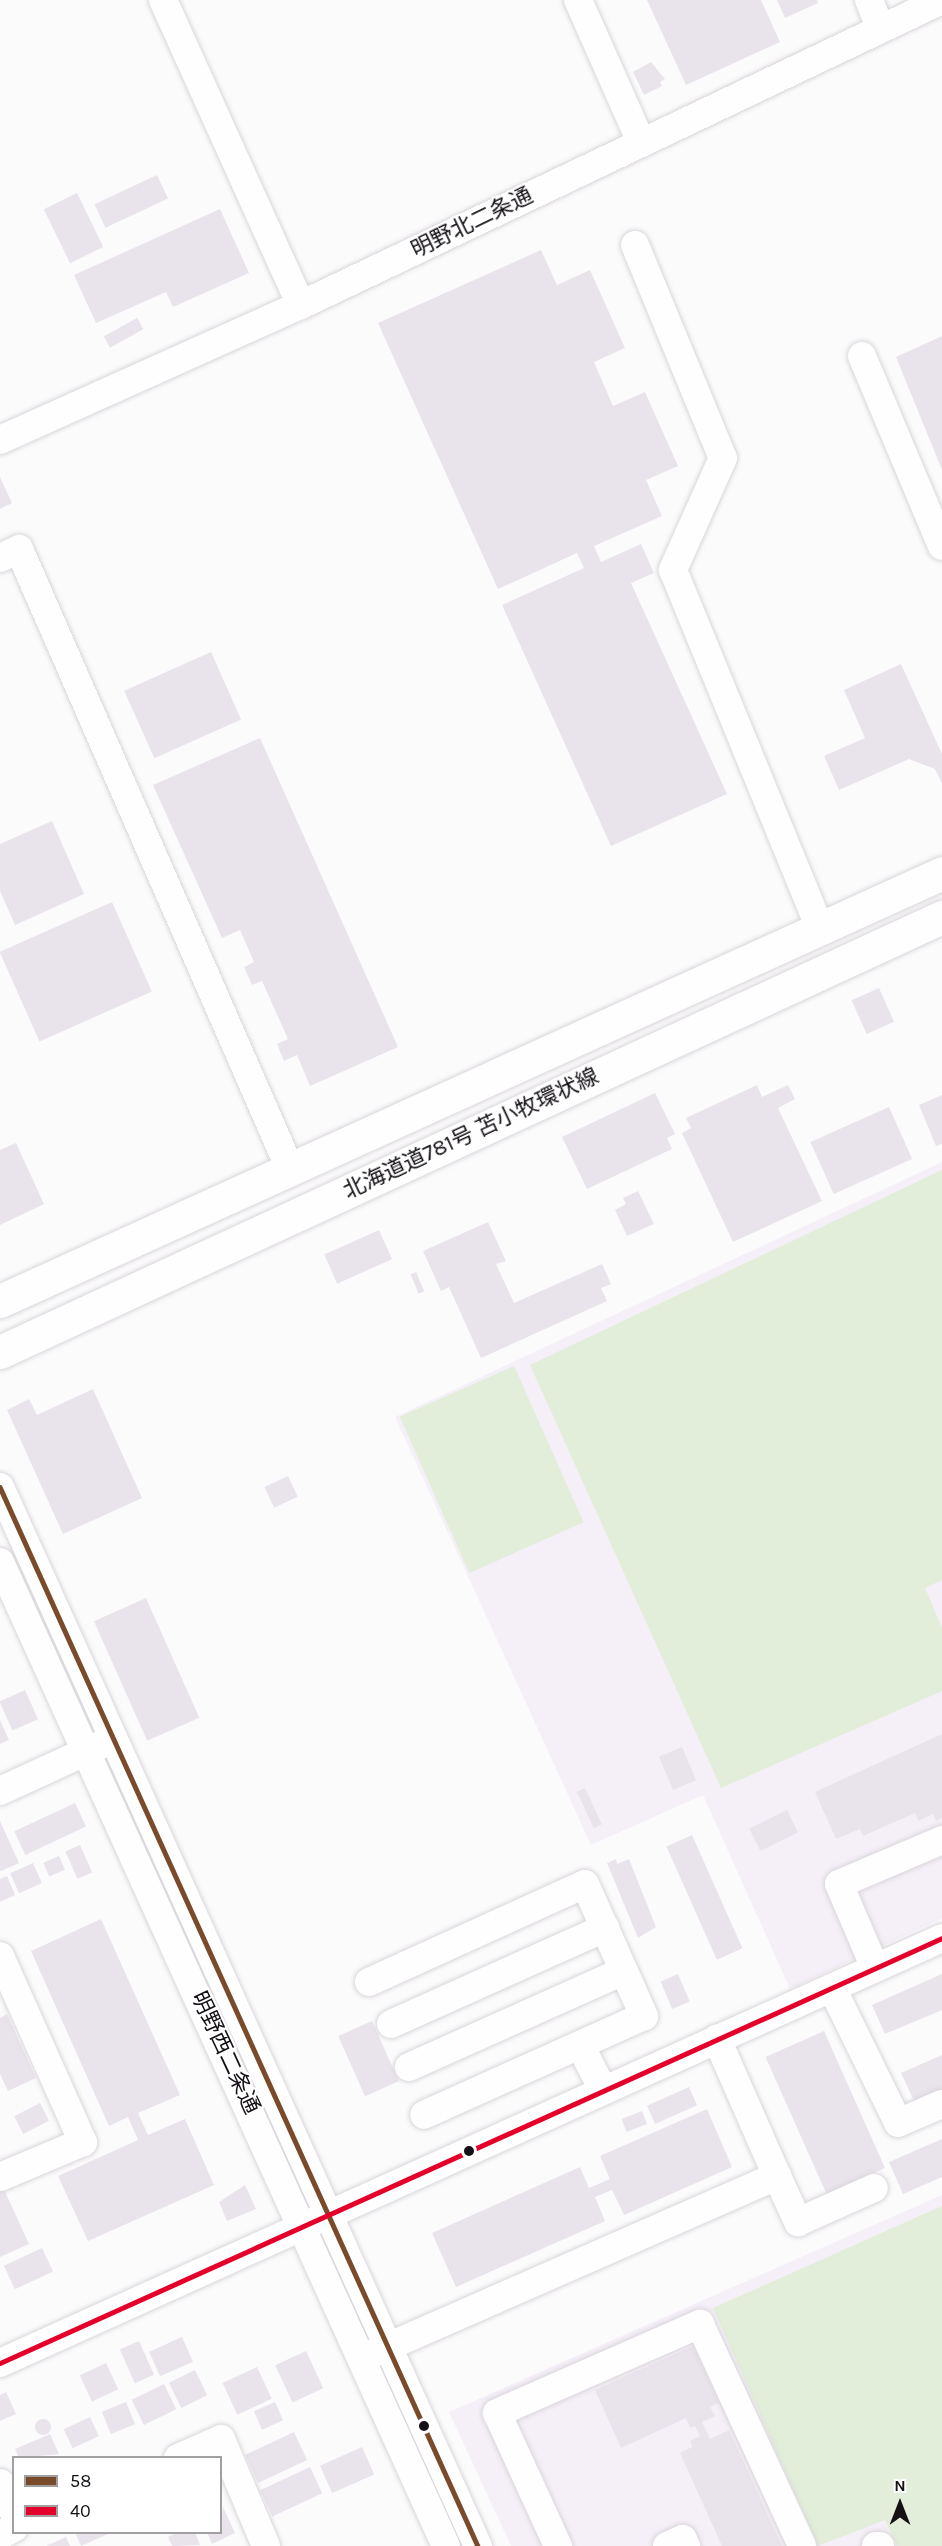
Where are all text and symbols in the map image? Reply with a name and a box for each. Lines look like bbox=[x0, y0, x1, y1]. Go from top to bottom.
street label: 明野北二条通 bbox=[407, 182, 537, 264]
street label: 北海道道781号 苫小牧環状線 bbox=[339, 1063, 603, 1205]
street label: 明野西二条通 bbox=[185, 1988, 265, 2118]
unlabelled marker bbox=[463, 2145, 475, 2157]
unlabelled marker bbox=[418, 2420, 430, 2432]
legend bbox=[12, 2456, 222, 2534]
text: 58 bbox=[70, 2470, 91, 2492]
north arrow bbox=[870, 2474, 930, 2534]
text: N bbox=[894, 2476, 906, 2495]
text: 40 bbox=[70, 2500, 91, 2522]

